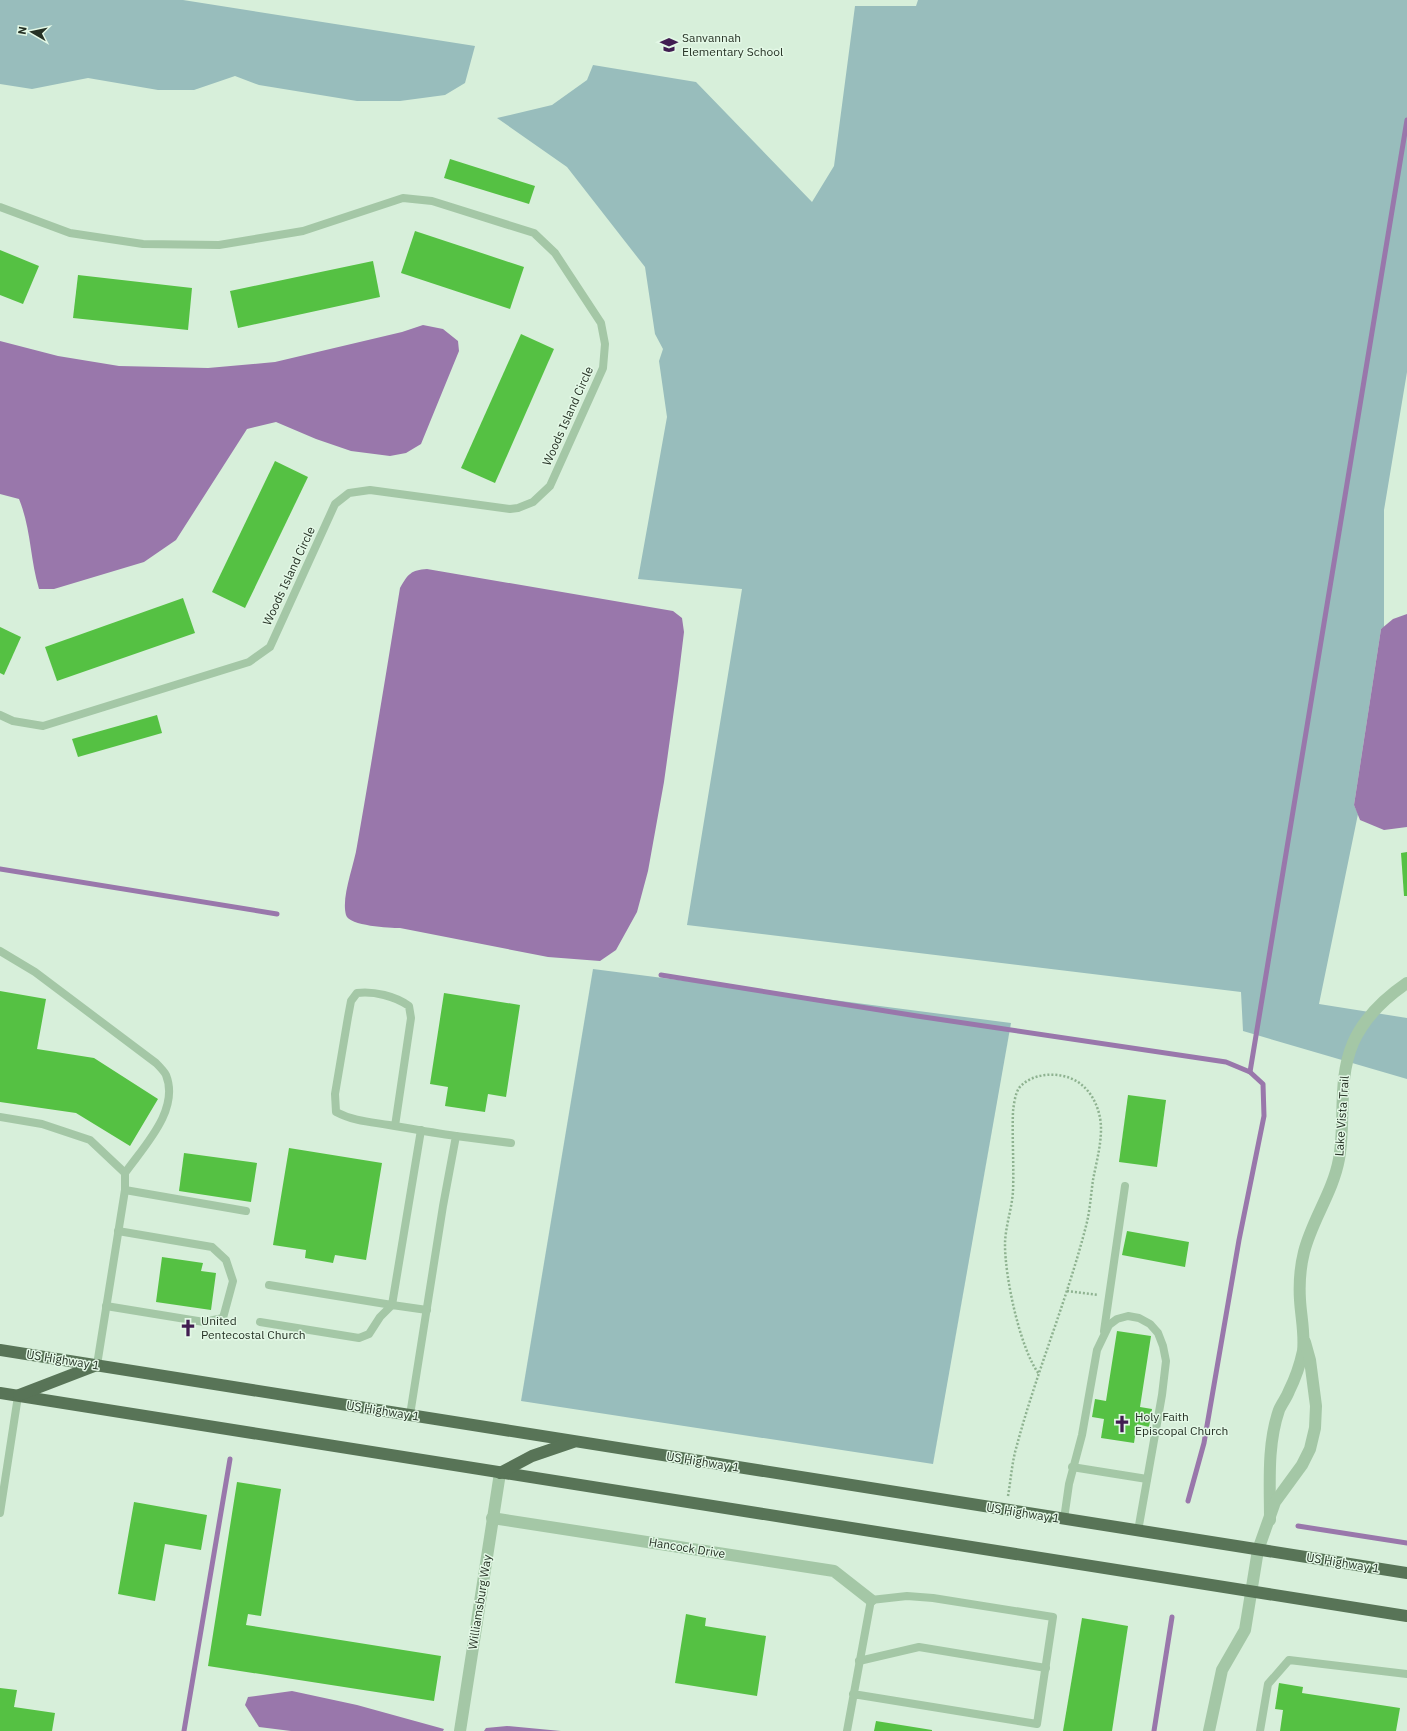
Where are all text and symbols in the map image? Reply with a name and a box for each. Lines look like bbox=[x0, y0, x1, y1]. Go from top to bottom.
north arrow bbox=[12, 12, 52, 52]
text: N bbox=[15, 25, 30, 35]
place label: Sanvannah Elementary School bbox=[682, 30, 783, 59]
school or university icon: Sanvannah Elementary School bbox=[659, 35, 679, 55]
street label: Woods Island Circle bbox=[539, 363, 596, 468]
street label: Woods Island Circle bbox=[259, 524, 318, 628]
street label: Lake Vista Trail bbox=[1331, 1075, 1352, 1157]
place label: United Pentecostal Church bbox=[201, 1313, 306, 1342]
church icon: United Pentecostal Church bbox=[178, 1318, 198, 1338]
street label: US Highway 1 bbox=[25, 1346, 101, 1373]
street label: US Highway 1 bbox=[345, 1397, 421, 1424]
place label: Holy Faith Episcopal Church bbox=[1135, 1409, 1228, 1438]
church icon: Holy Faith Episcopal Church bbox=[1112, 1414, 1132, 1434]
street label: US Highway 1 bbox=[665, 1448, 741, 1475]
street label: US Highway 1 bbox=[985, 1499, 1061, 1526]
street label: Hancock Drive bbox=[648, 1534, 727, 1561]
street label: US Highway 1 bbox=[1305, 1549, 1381, 1576]
street label: Williamsburg Way bbox=[465, 1553, 494, 1650]

